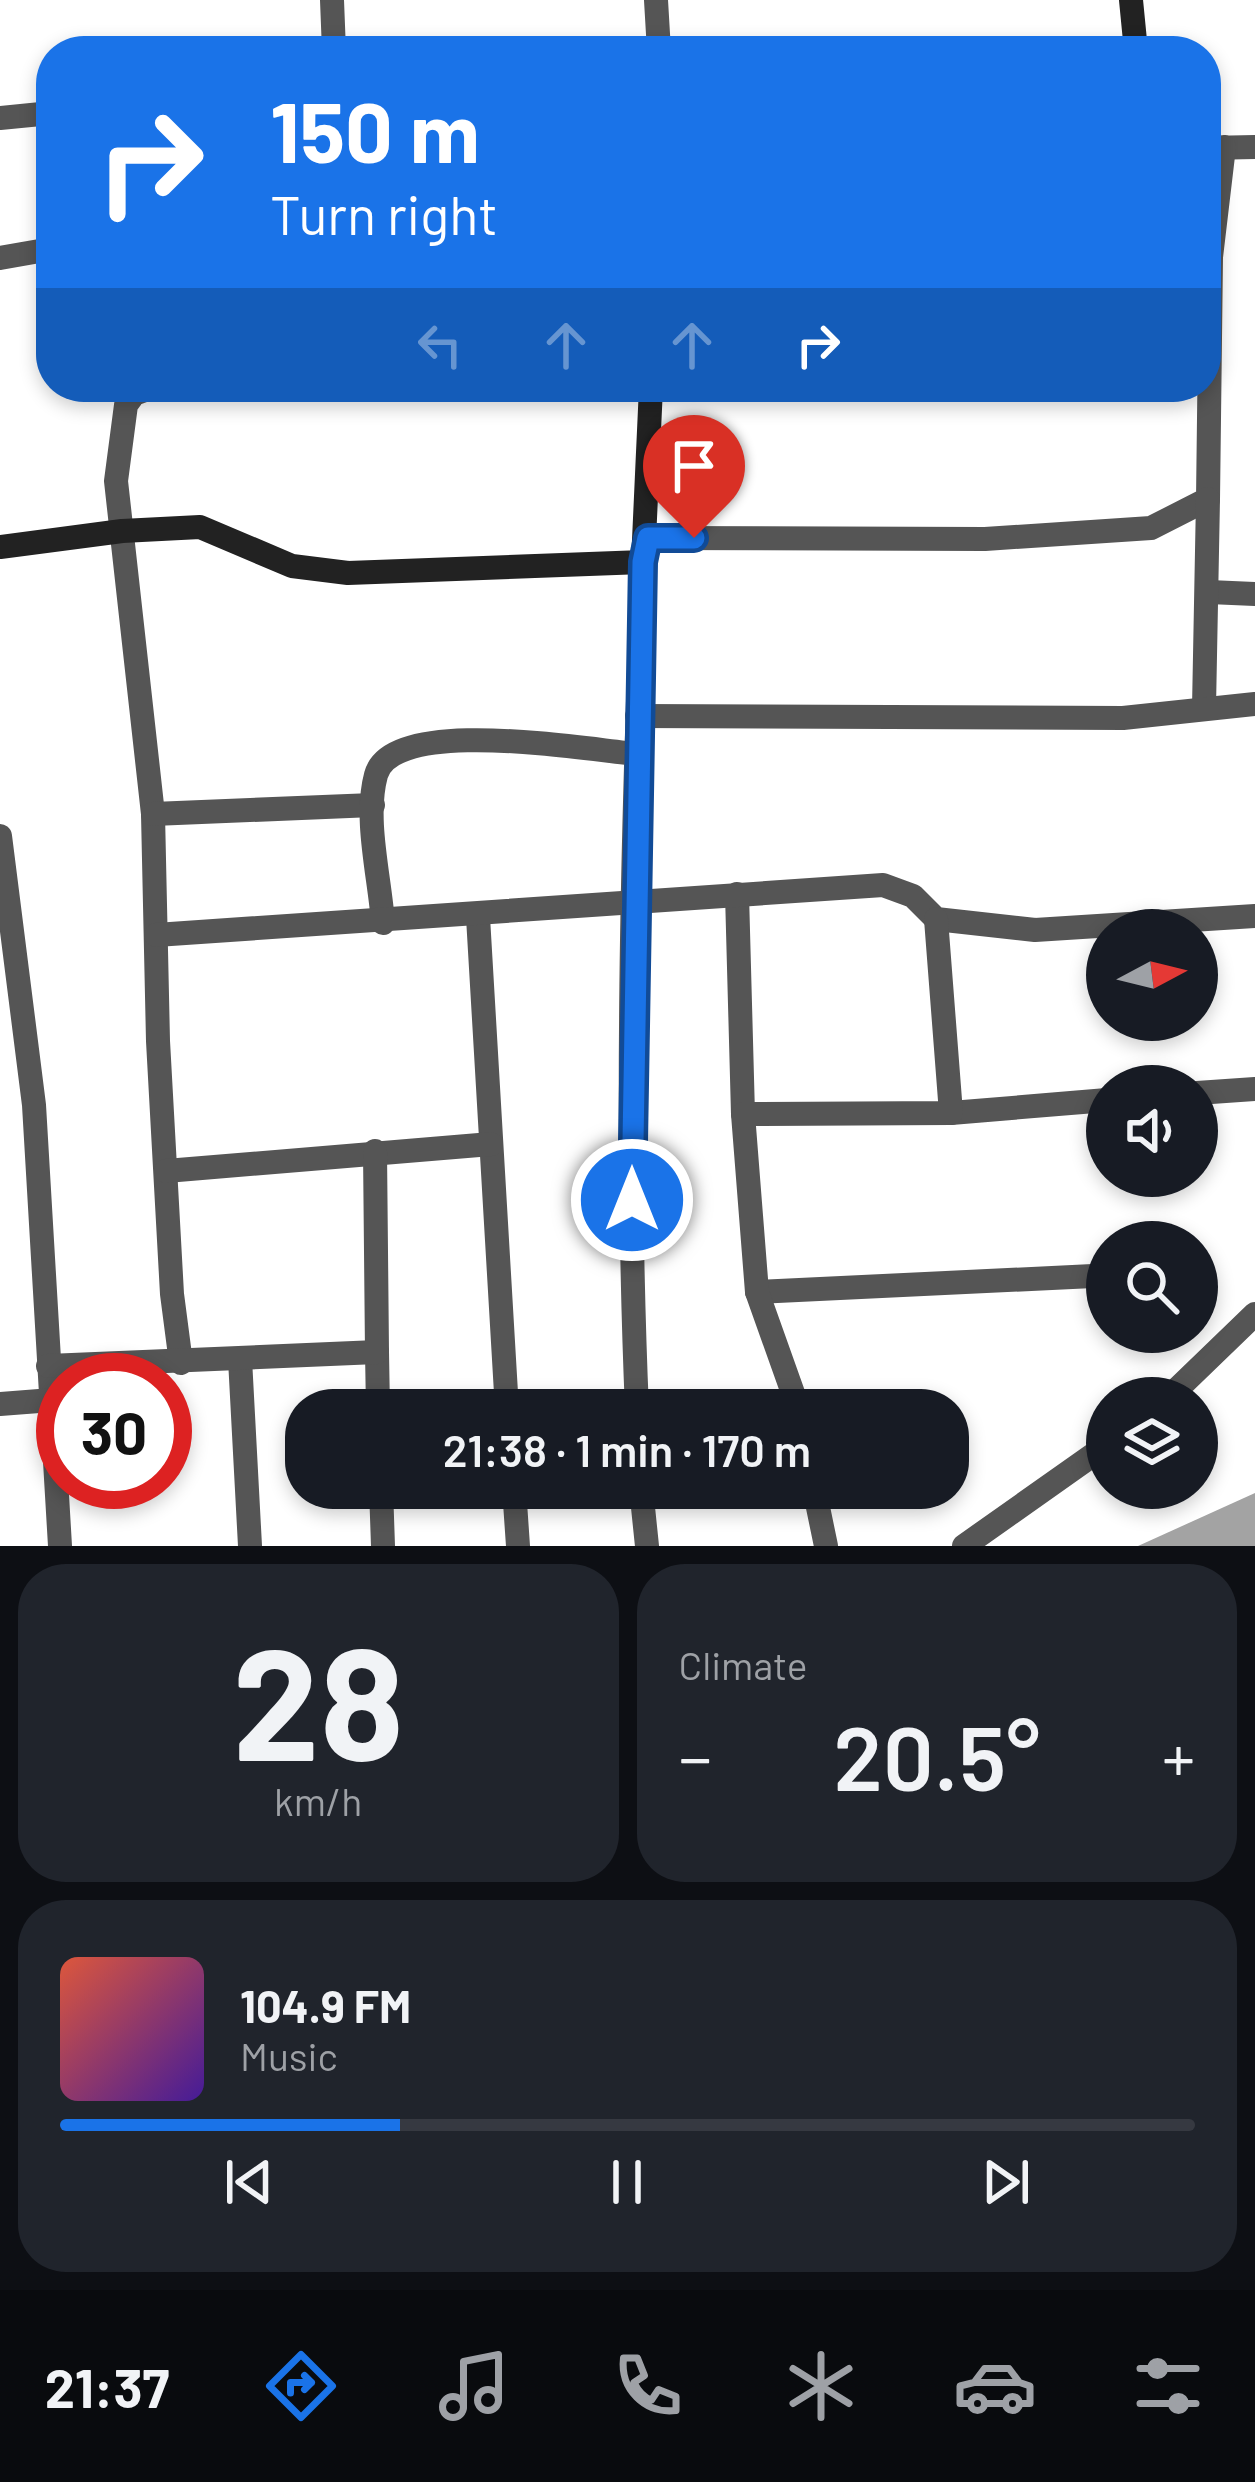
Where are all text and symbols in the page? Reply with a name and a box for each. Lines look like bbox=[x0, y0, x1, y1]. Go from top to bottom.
text: 150 m bbox=[270, 79, 480, 180]
icon: right bbox=[72, 84, 228, 240]
text: Turn right bbox=[270, 181, 498, 246]
icon: left bbox=[407, 312, 473, 378]
icon: ahead bbox=[533, 312, 599, 378]
icon: ahead bbox=[659, 312, 725, 378]
icon: right bbox=[785, 312, 851, 378]
pin bbox=[643, 415, 745, 538]
icon: arrive bbox=[661, 433, 727, 499]
north arrow bbox=[1086, 909, 1218, 1041]
map controls bbox=[1086, 909, 1218, 1509]
button: sound bbox=[1086, 1065, 1218, 1197]
position arrow bbox=[569, 1137, 695, 1263]
button: search bbox=[1086, 1221, 1218, 1353]
speed limit sign: 30 bbox=[36, 1353, 192, 1509]
button: layers bbox=[1086, 1377, 1218, 1509]
text: 21:38 · 1 min · 170 m bbox=[443, 1422, 811, 1476]
text: 28 bbox=[232, 1605, 404, 1792]
text: Climate bbox=[679, 1641, 808, 1688]
text: 20.5° bbox=[833, 1701, 1040, 1809]
text: − bbox=[679, 1716, 712, 1795]
text: + bbox=[1162, 1716, 1195, 1795]
text: km/h bbox=[274, 1777, 362, 1824]
text: 104.9 FM bbox=[240, 1978, 411, 2032]
text: Music bbox=[240, 2032, 338, 2079]
icon: previous bbox=[216, 2149, 282, 2215]
icon: pause bbox=[594, 2149, 660, 2215]
icon: next bbox=[973, 2149, 1039, 2215]
icon: directions bbox=[259, 2344, 343, 2428]
icon: music bbox=[432, 2344, 516, 2428]
icon: phone bbox=[606, 2344, 690, 2428]
icon: climate bbox=[779, 2344, 863, 2428]
icon: car bbox=[953, 2344, 1037, 2428]
icon: filters bbox=[1126, 2344, 1210, 2428]
text: 21:37 bbox=[45, 2354, 169, 2419]

